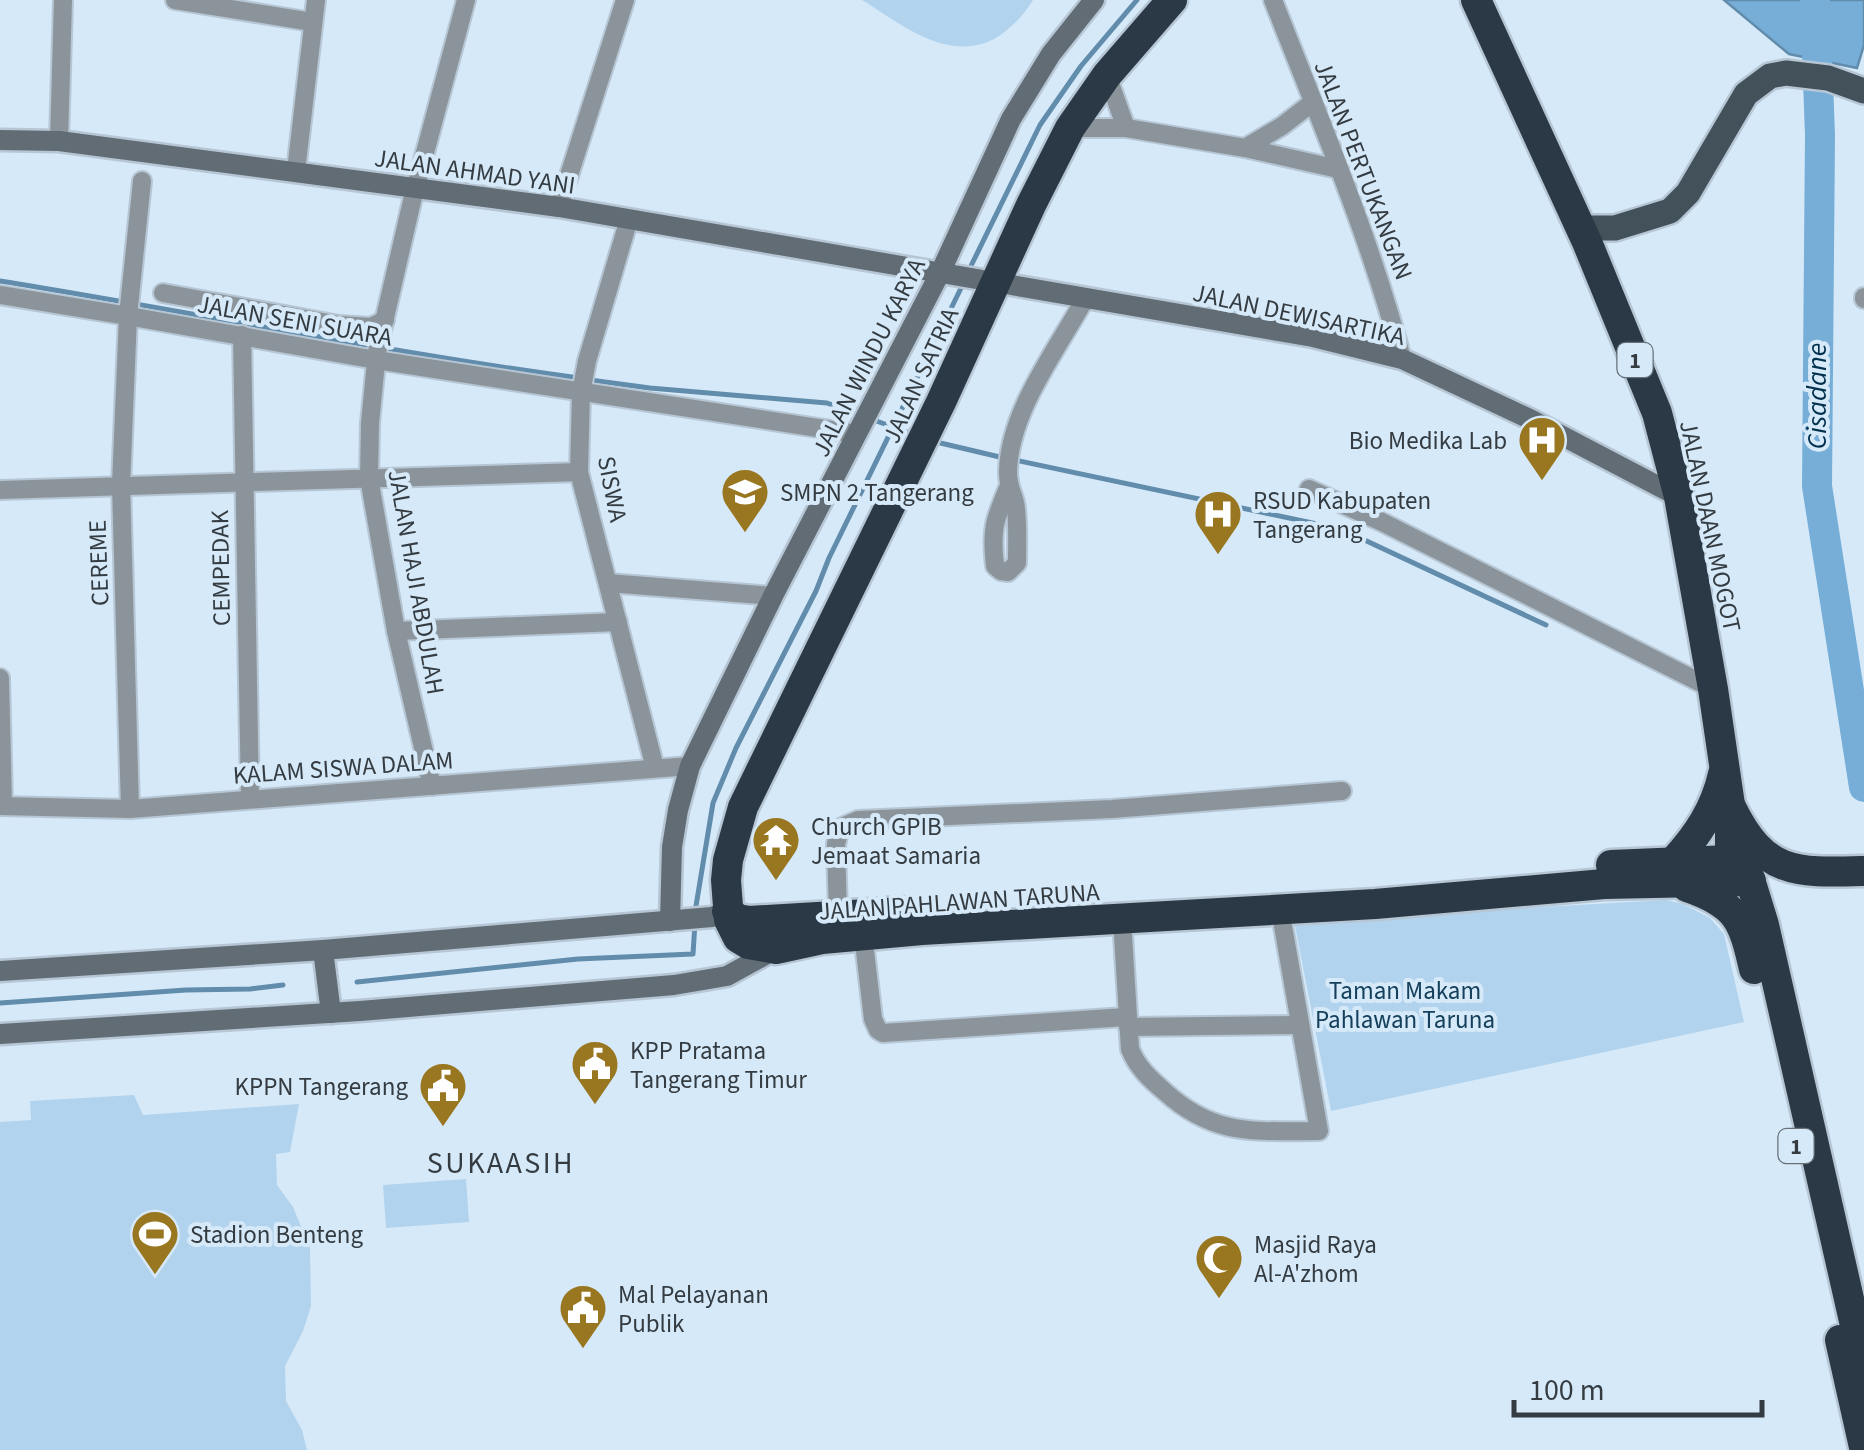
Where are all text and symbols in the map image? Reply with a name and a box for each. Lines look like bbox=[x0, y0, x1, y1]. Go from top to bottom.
street label: JALAN PERTUKANGAN bbox=[1305, 55, 1421, 285]
street label: JALAN AHMAD YANI bbox=[372, 140, 578, 204]
street label: JALAN WINDU KARYA bbox=[803, 252, 935, 463]
street label: JALAN DEWISARTIKA bbox=[1189, 275, 1409, 355]
street label: JALAN SENI SUARA bbox=[195, 286, 395, 356]
street label: JALAN SATRIA bbox=[874, 301, 968, 449]
road number: 1 bbox=[1618, 343, 1652, 377]
water label: Cisadane bbox=[1797, 343, 1837, 449]
hospital icon: Bio Medika Lab bbox=[1516, 414, 1568, 482]
street label: JALAN DAAN MOGOT bbox=[1670, 417, 1750, 635]
place label: Bio Medika Lab bbox=[1349, 423, 1507, 459]
street label: SISWA bbox=[588, 453, 636, 526]
school or university icon: SMPN 2 Tangerang bbox=[719, 466, 771, 534]
street label: JALAN HAJI ABDULAH bbox=[379, 467, 454, 697]
place label: SMPN 2 Tangerang bbox=[780, 475, 974, 511]
place label: RSUD Kabupaten Tangerang bbox=[1253, 483, 1431, 548]
hospital icon: RSUD Kabupaten Tangerang bbox=[1192, 488, 1244, 556]
street label: CEMPEDAK bbox=[202, 509, 240, 626]
street label: CEREME bbox=[80, 519, 118, 607]
street label: KALAM SISWA DALAM bbox=[232, 742, 455, 794]
place label: Church GPIB Jemaat Samaria bbox=[811, 809, 981, 874]
temple icon: Church GPIB Jemaat Samaria bbox=[750, 814, 802, 882]
street label: JALAN PAHLAWAN TARUNA bbox=[817, 874, 1101, 930]
park label: Taman Makam Pahlawan Taruna bbox=[1315, 973, 1495, 1038]
place label: KPP Pratama Tangerang Timur bbox=[630, 1033, 807, 1098]
public building icon: KPP Pratama Tangerang Timur bbox=[569, 1038, 621, 1106]
public building icon: KPPN Tangerang bbox=[417, 1060, 469, 1128]
place label: KPPN Tangerang bbox=[235, 1069, 408, 1105]
road number: 1 bbox=[1778, 1129, 1814, 1163]
district label: SUKAASIH bbox=[427, 1142, 575, 1185]
sports icon: Stadion Benteng bbox=[129, 1208, 181, 1276]
place label: Stadion Benteng bbox=[190, 1217, 363, 1253]
place label: Masjid Raya Al-A'zhom bbox=[1254, 1227, 1377, 1292]
mosque icon: Masjid Raya Al-A'zhom bbox=[1193, 1232, 1245, 1300]
place label: Mal Pelayanan Publik bbox=[618, 1277, 769, 1342]
public building icon: Mal Pelayanan Publik bbox=[557, 1282, 609, 1350]
scale bar bbox=[1514, 1355, 1762, 1417]
text: 100 m bbox=[1529, 1369, 1605, 1412]

